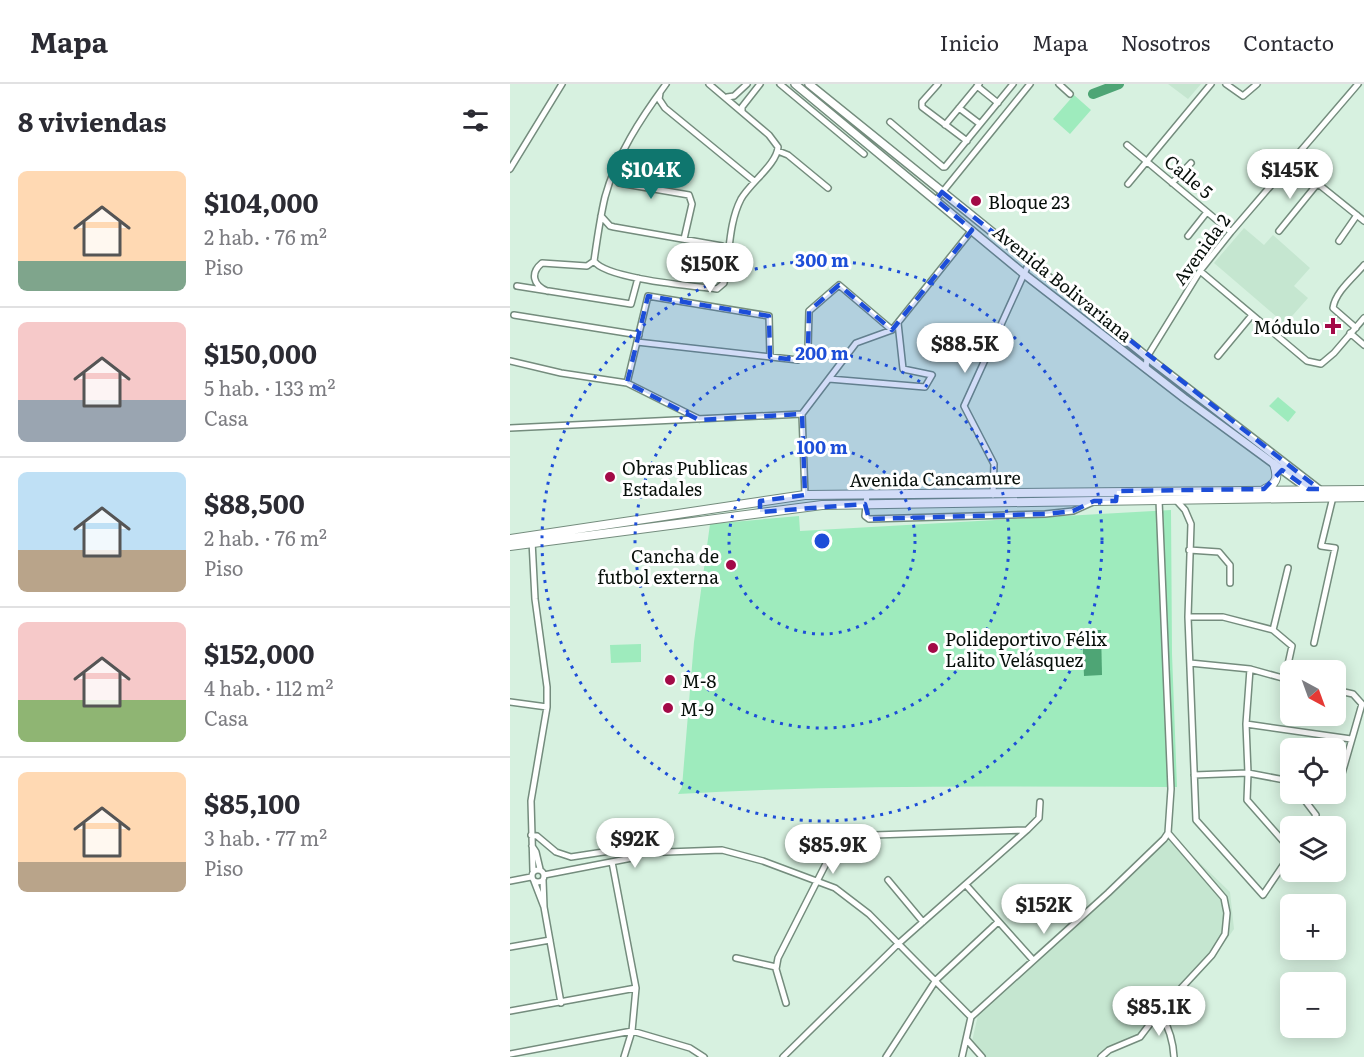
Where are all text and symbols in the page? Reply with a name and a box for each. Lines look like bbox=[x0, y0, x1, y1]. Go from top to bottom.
text: Mapa bbox=[30, 20, 108, 62]
text: Inicio bbox=[940, 26, 999, 57]
text: Mapa bbox=[1032, 26, 1088, 57]
text: Nosotros bbox=[1121, 26, 1210, 57]
text: Contacto bbox=[1243, 26, 1334, 57]
text: 8 viviendas bbox=[18, 101, 166, 140]
icon: filters bbox=[459, 104, 492, 137]
street label: Calle 5 bbox=[1159, 148, 1219, 204]
pin: $104K bbox=[609, 149, 693, 200]
pin: $145K bbox=[1248, 149, 1332, 200]
text: $104K bbox=[621, 153, 681, 183]
text: $145K bbox=[1261, 153, 1319, 183]
text: $104,000 bbox=[204, 182, 318, 221]
place label: Bloque 23 bbox=[988, 188, 1070, 215]
marker: Bloque 23 bbox=[969, 194, 983, 208]
icon: home bbox=[66, 195, 138, 267]
street label: Avenida 2 bbox=[1166, 208, 1236, 290]
street label: Avenida Bolivariana bbox=[988, 218, 1139, 348]
text: 2 hab. · 76 m² bbox=[204, 221, 327, 251]
pin: $150K bbox=[668, 243, 752, 294]
text: 300 m bbox=[795, 246, 849, 273]
text: $150K bbox=[680, 247, 740, 277]
text: Piso bbox=[204, 251, 243, 281]
place label: Módulo bbox=[1253, 313, 1320, 340]
marker: Módulo bbox=[1324, 317, 1342, 335]
pin: $88.5K bbox=[916, 323, 1014, 374]
text: $88.5K bbox=[931, 327, 999, 357]
text: $150,000 bbox=[204, 333, 317, 372]
text: 200 m bbox=[795, 339, 849, 366]
icon: home bbox=[66, 346, 138, 418]
text: 5 hab. · 133 m² bbox=[204, 372, 335, 402]
text: Casa bbox=[204, 402, 248, 432]
text: 100 m bbox=[796, 433, 848, 460]
place label: Obras Publicas Estadales bbox=[622, 454, 747, 502]
street label: Avenida Cancamure bbox=[849, 463, 1021, 493]
marker: Obras Publicas Estadales bbox=[603, 470, 617, 484]
text: $88,500 bbox=[204, 483, 305, 522]
icon: home bbox=[66, 496, 138, 568]
text: 2 hab. · 76 m² bbox=[204, 522, 327, 552]
centre of rings bbox=[812, 531, 832, 551]
place label: Cancha de futbol externa bbox=[597, 542, 719, 590]
text: Piso bbox=[204, 552, 243, 582]
marker: Cancha de futbol externa bbox=[724, 558, 738, 572]
place label: Polideportivo Félix Lalito Velásquez bbox=[945, 625, 1108, 673]
text: $152,000 bbox=[204, 633, 315, 672]
marker: Polideportivo Félix Lalito Velásquez bbox=[926, 641, 940, 655]
icon: home bbox=[66, 646, 138, 718]
north arrow bbox=[1280, 660, 1346, 726]
map controls bbox=[1280, 660, 1346, 1038]
place label: M-8 bbox=[682, 667, 716, 694]
text: 4 hab. · 112 m² bbox=[204, 672, 333, 702]
marker: M-8 bbox=[663, 673, 677, 687]
place label: M-9 bbox=[680, 695, 714, 722]
marker: M-9 bbox=[661, 701, 675, 715]
text: Casa bbox=[204, 702, 248, 732]
button: locate bbox=[1280, 738, 1346, 804]
text: $85,100 bbox=[204, 783, 300, 822]
icon: home bbox=[66, 796, 138, 868]
button: layers bbox=[1280, 816, 1346, 882]
pin: $92K bbox=[599, 818, 671, 869]
text: 3 hab. · 77 m² bbox=[204, 822, 327, 852]
text: $92K bbox=[610, 822, 660, 852]
pin: $85.9K bbox=[784, 824, 882, 875]
text: $85.9K bbox=[799, 828, 867, 858]
text: Piso bbox=[204, 852, 243, 882]
pin: $152K bbox=[1002, 884, 1086, 935]
text: $152K bbox=[1015, 888, 1073, 918]
button: + bbox=[1280, 894, 1346, 960]
button: − bbox=[1280, 972, 1346, 1038]
pin: $85.1K bbox=[1110, 986, 1208, 1037]
text: $85.1K bbox=[1126, 990, 1192, 1020]

